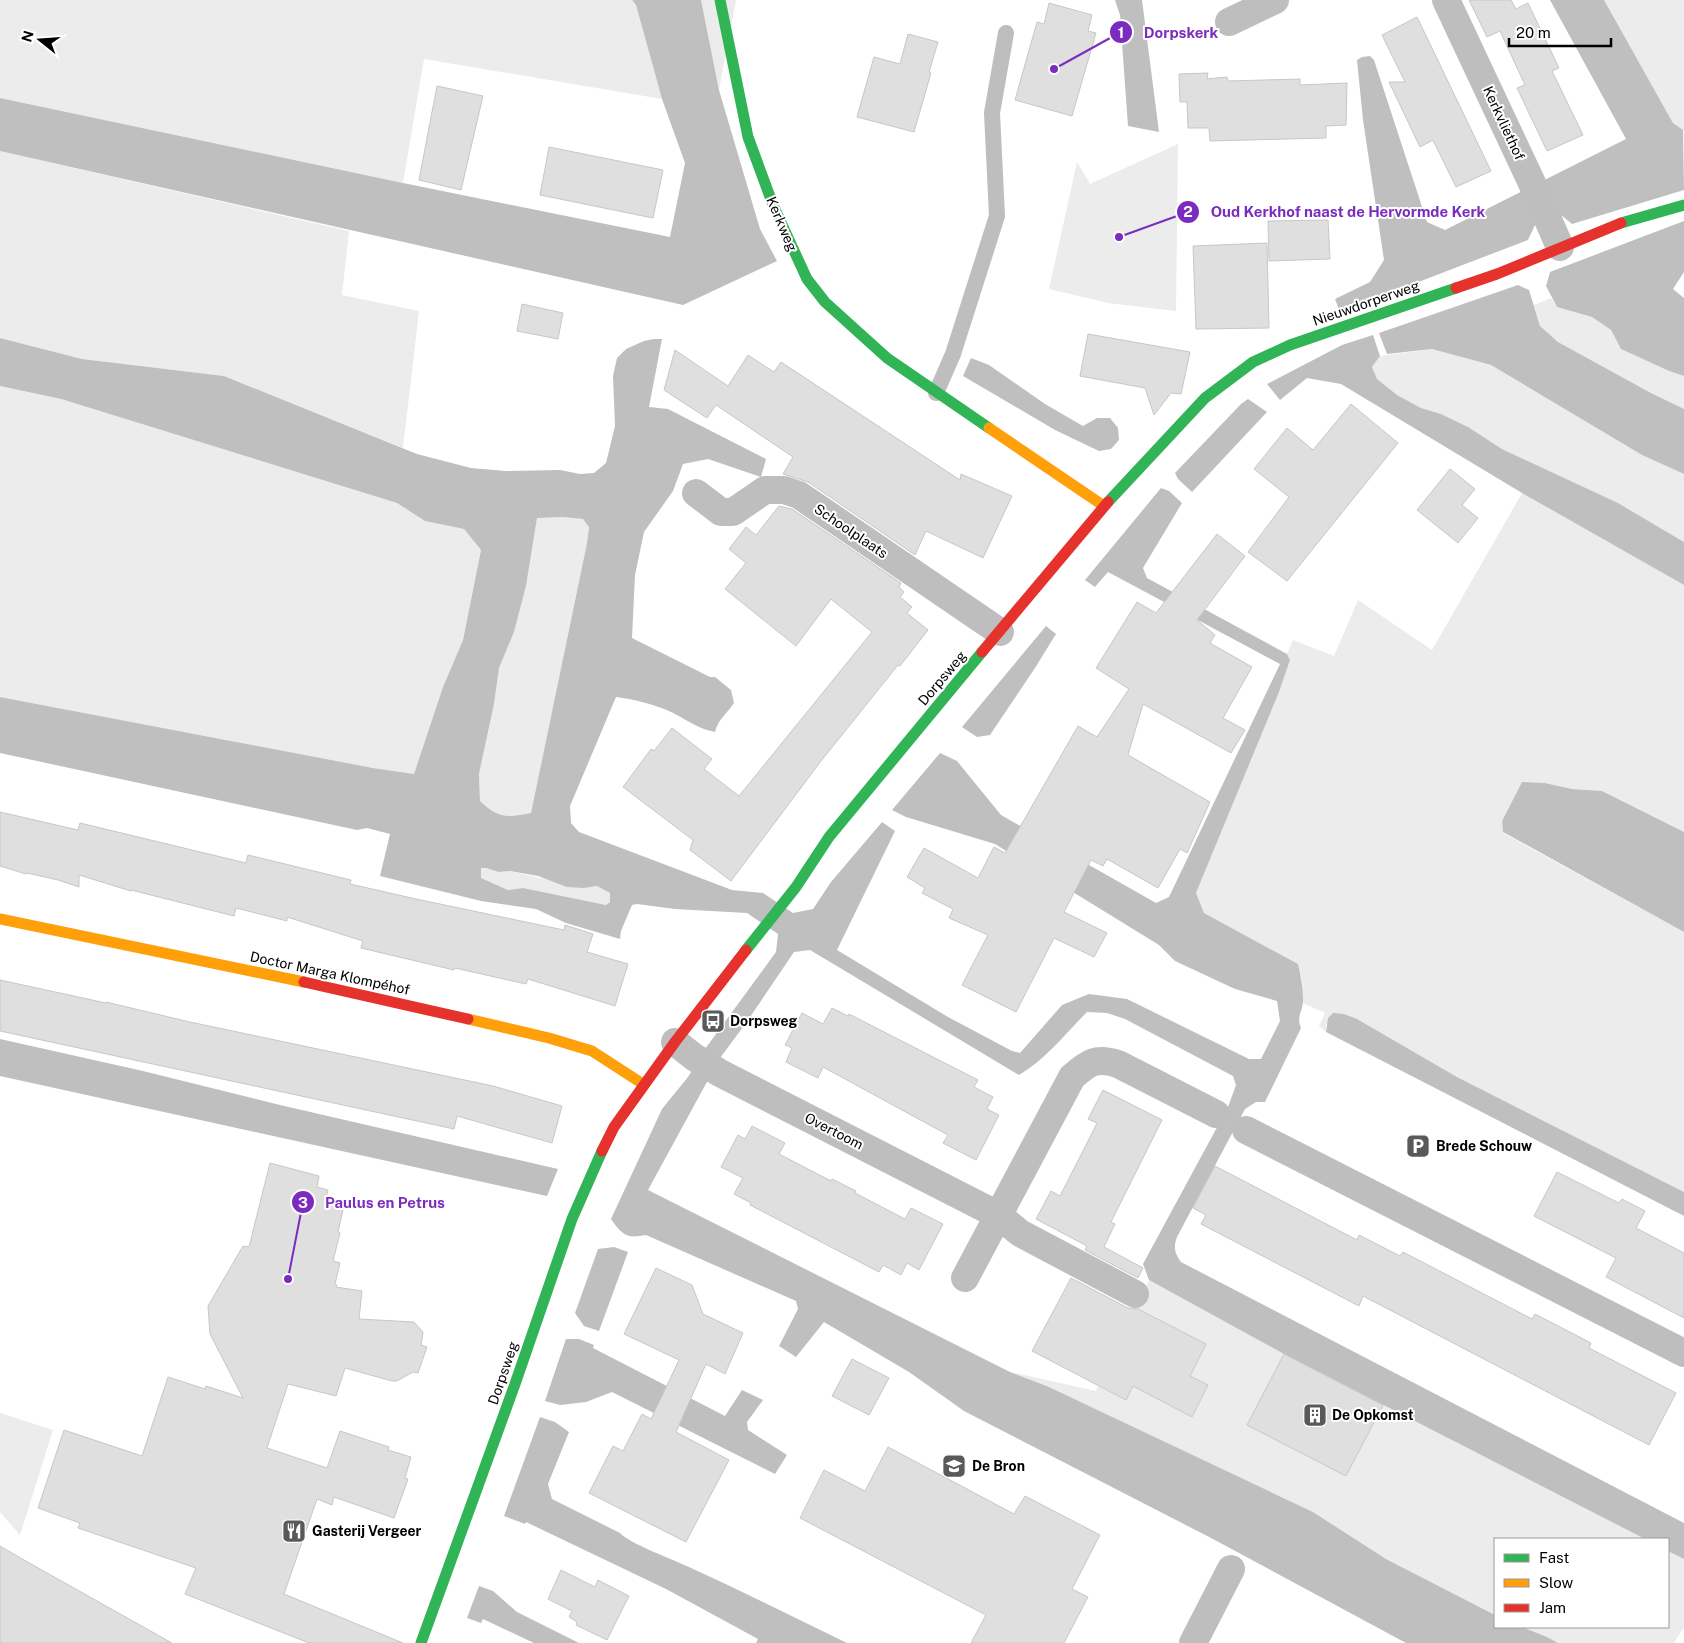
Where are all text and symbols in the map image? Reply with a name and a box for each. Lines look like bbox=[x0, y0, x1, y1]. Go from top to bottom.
north arrow bbox=[15, 15, 65, 65]
scale bar bbox=[1509, 15, 1612, 47]
callout: Dorpskerk bbox=[1109, 17, 1228, 47]
text: 1 bbox=[1118, 24, 1124, 41]
text: Dorpskerk bbox=[1144, 24, 1219, 41]
text: 20 m bbox=[1516, 24, 1551, 41]
text: N bbox=[18, 29, 37, 44]
street label: Kerkvliethof bbox=[1480, 84, 1528, 163]
street label: Kerkweg bbox=[763, 194, 801, 254]
callout: Oud Kerkhof naast de Hervormde Kerk bbox=[1176, 197, 1496, 227]
text: 2 bbox=[1183, 203, 1193, 220]
text: Oud Kerkhof naast de Hervormde Kerk bbox=[1211, 203, 1486, 220]
street label: Nieuwdorperweg bbox=[1310, 277, 1422, 329]
street label: Schoolplaats bbox=[811, 501, 891, 561]
street label: Dorpsweg bbox=[915, 647, 969, 708]
street label: Doctor Marga Klompéhof bbox=[249, 948, 412, 998]
bus stop icon: Dorpsweg bbox=[700, 1008, 726, 1034]
place label: Dorpsweg bbox=[730, 1013, 798, 1029]
street label: Overtoom bbox=[802, 1109, 866, 1153]
parking icon: Brede Schouw bbox=[1405, 1133, 1431, 1159]
place label: Brede Schouw bbox=[1436, 1138, 1532, 1154]
callout: Paulus en Petrus bbox=[290, 1187, 456, 1217]
text: 3 bbox=[298, 1194, 308, 1211]
text: Paulus en Petrus bbox=[325, 1194, 445, 1211]
street label: Dorpsweg bbox=[485, 1339, 521, 1407]
building icon: De Opkomst bbox=[1302, 1402, 1328, 1428]
place label: De Opkomst bbox=[1332, 1407, 1414, 1423]
school or university icon: De Bron bbox=[941, 1453, 967, 1479]
place label: De Bron bbox=[972, 1458, 1025, 1474]
restaurant icon: Gasterij Vergeer bbox=[281, 1518, 307, 1544]
place label: Gasterij Vergeer bbox=[312, 1523, 422, 1539]
legend bbox=[1494, 1538, 1669, 1628]
text: Fast bbox=[1539, 1549, 1569, 1566]
text: Slow bbox=[1539, 1574, 1574, 1591]
text: Jam bbox=[1539, 1599, 1566, 1616]

